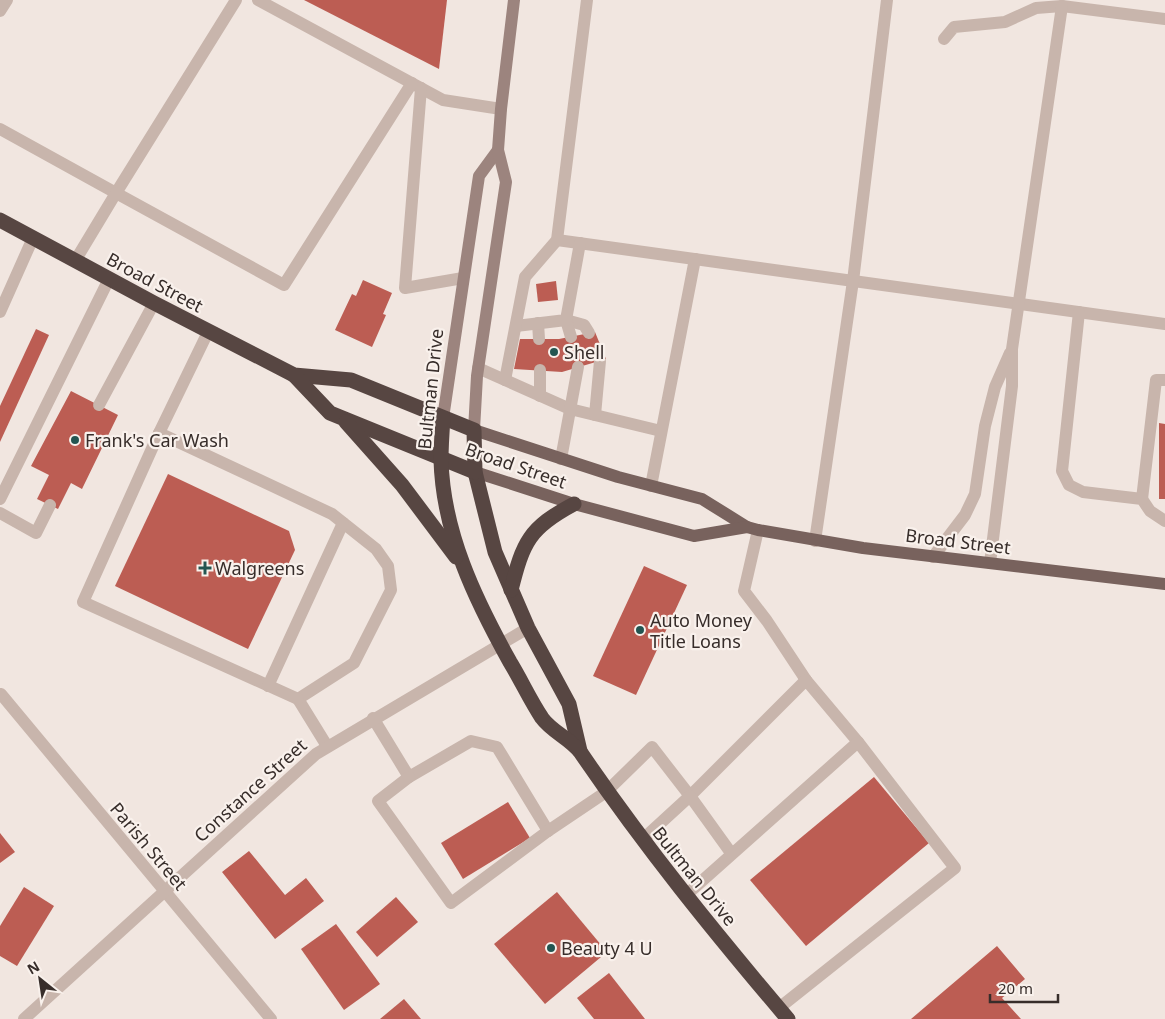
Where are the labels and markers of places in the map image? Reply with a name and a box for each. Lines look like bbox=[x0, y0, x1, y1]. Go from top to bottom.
place label: Shell bbox=[564, 340, 604, 364]
marker: Shell bbox=[548, 346, 560, 358]
place label: Frank's Car Wash bbox=[85, 428, 229, 452]
marker: Frank's Car Wash bbox=[69, 434, 81, 446]
place label: Walgreens bbox=[215, 556, 304, 580]
marker: Walgreens bbox=[199, 562, 211, 574]
place label: Auto Money Title Loans bbox=[650, 608, 753, 653]
marker: Auto Money Title Loans bbox=[634, 624, 646, 636]
place label: Beauty 4 U bbox=[561, 936, 653, 960]
marker: Beauty 4 U bbox=[545, 942, 557, 954]

